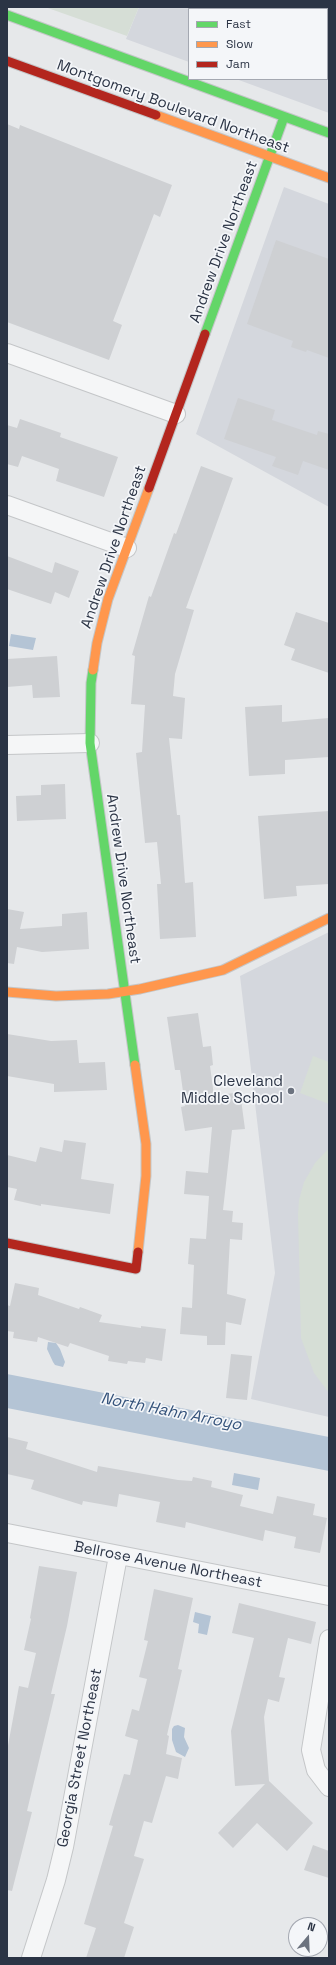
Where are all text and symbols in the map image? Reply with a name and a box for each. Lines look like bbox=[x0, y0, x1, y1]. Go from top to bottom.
legend bbox=[188, 8, 328, 80]
text: Fast bbox=[226, 16, 251, 32]
text: Slow bbox=[226, 36, 253, 52]
street label: Montgomery Boulevard Northeast bbox=[54, 56, 292, 158]
text: Jam bbox=[226, 56, 250, 72]
street label: Andrew Drive Northeast bbox=[186, 159, 262, 325]
street label: Andrew Drive Northeast bbox=[78, 463, 150, 631]
street label: Andrew Drive Northeast bbox=[102, 793, 144, 965]
place label: Cleveland Middle School bbox=[181, 1073, 283, 1108]
marker: Cleveland Middle School bbox=[286, 1086, 296, 1096]
water label: North Hahn Arroyo bbox=[99, 1389, 243, 1435]
street label: Bellrose Avenue Northeast bbox=[72, 1538, 264, 1592]
street label: Georgia Street Northeast bbox=[54, 1667, 106, 1849]
north arrow bbox=[288, 1917, 328, 1957]
text: N bbox=[306, 1919, 317, 1934]

